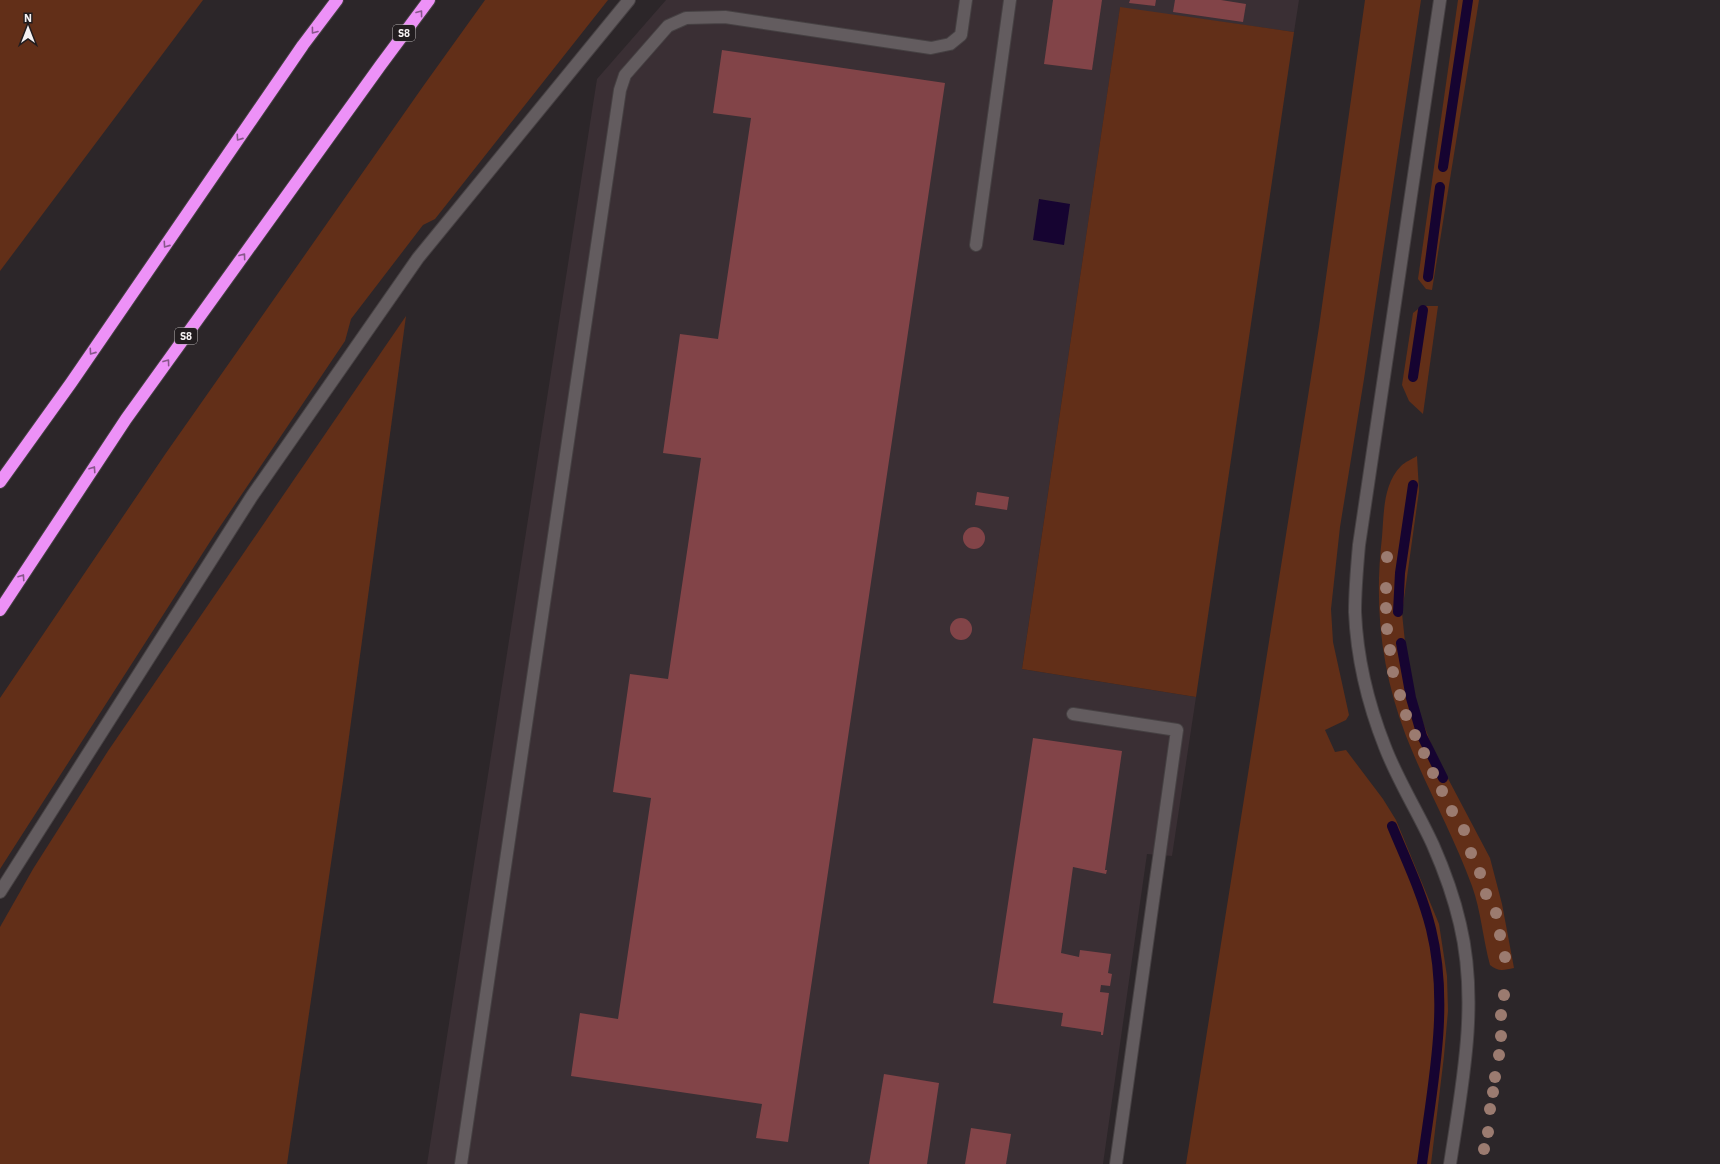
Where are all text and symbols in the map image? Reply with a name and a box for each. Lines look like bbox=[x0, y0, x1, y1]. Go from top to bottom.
north arrow bbox=[8, 8, 48, 48]
one-way arrow bbox=[415, 10, 422, 17]
text: N bbox=[24, 11, 32, 25]
road number: S8 bbox=[393, 25, 415, 41]
one-way arrow bbox=[311, 27, 318, 34]
one-way arrow bbox=[236, 134, 244, 141]
one-way arrow bbox=[163, 241, 171, 248]
one-way arrow bbox=[238, 254, 245, 261]
road number: S8 bbox=[175, 328, 197, 344]
one-way arrow bbox=[89, 348, 97, 355]
one-way arrow bbox=[162, 359, 170, 366]
one-way arrow bbox=[89, 466, 96, 473]
one-way arrow bbox=[17, 575, 24, 582]

